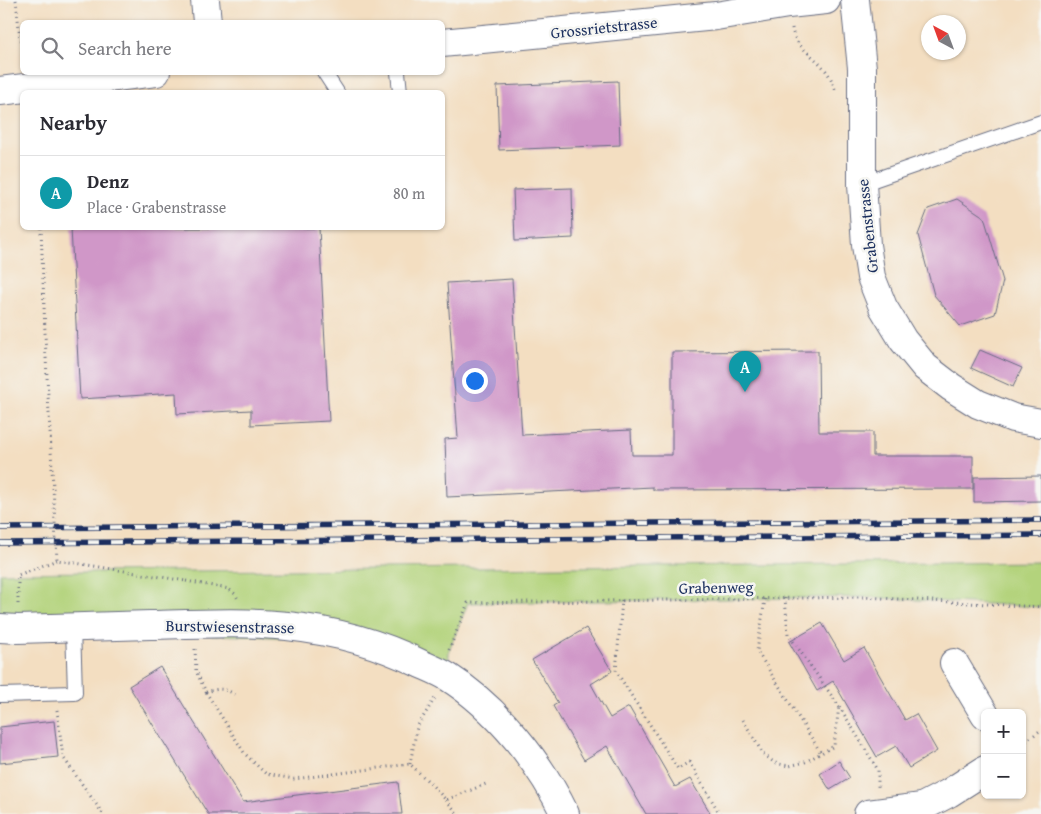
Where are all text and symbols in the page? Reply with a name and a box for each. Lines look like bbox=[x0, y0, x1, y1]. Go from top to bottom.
street label: Grossrietstrasse bbox=[549, 9, 659, 45]
north arrow bbox=[921, 15, 966, 60]
search box bbox=[20, 20, 445, 75]
icon: search bbox=[38, 34, 66, 62]
text: Search here bbox=[78, 34, 172, 62]
text: Nearby bbox=[40, 107, 107, 138]
text: Denz bbox=[87, 167, 129, 195]
street label: Grabenstrasse bbox=[850, 178, 884, 274]
text: A bbox=[51, 181, 61, 205]
text: 80 m bbox=[393, 181, 425, 205]
text: Place · Grabenstrasse bbox=[87, 195, 226, 219]
pin: A bbox=[729, 351, 761, 392]
your location bbox=[462, 368, 488, 394]
street label: Grabenweg bbox=[678, 574, 754, 600]
street label: Burstwiesenstrasse bbox=[165, 613, 295, 639]
map controls bbox=[981, 709, 1026, 799]
button: + bbox=[981, 709, 1026, 754]
button: − bbox=[981, 754, 1026, 799]

